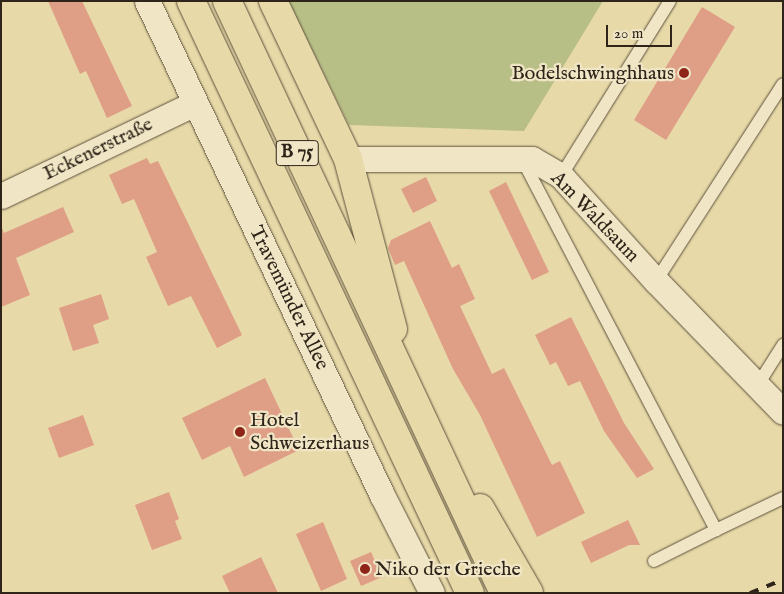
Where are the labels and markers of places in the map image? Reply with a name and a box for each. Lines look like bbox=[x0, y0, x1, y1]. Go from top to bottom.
place label: Bodelschwinghhaus bbox=[511, 61, 674, 85]
marker: Bodelschwinghhaus bbox=[678, 67, 690, 79]
place label: Hotel Schweizerhaus bbox=[250, 409, 369, 456]
marker: Hotel Schweizerhaus bbox=[234, 426, 246, 438]
place label: Niko der Grieche bbox=[375, 557, 521, 581]
marker: Niko der Grieche bbox=[359, 563, 371, 575]

